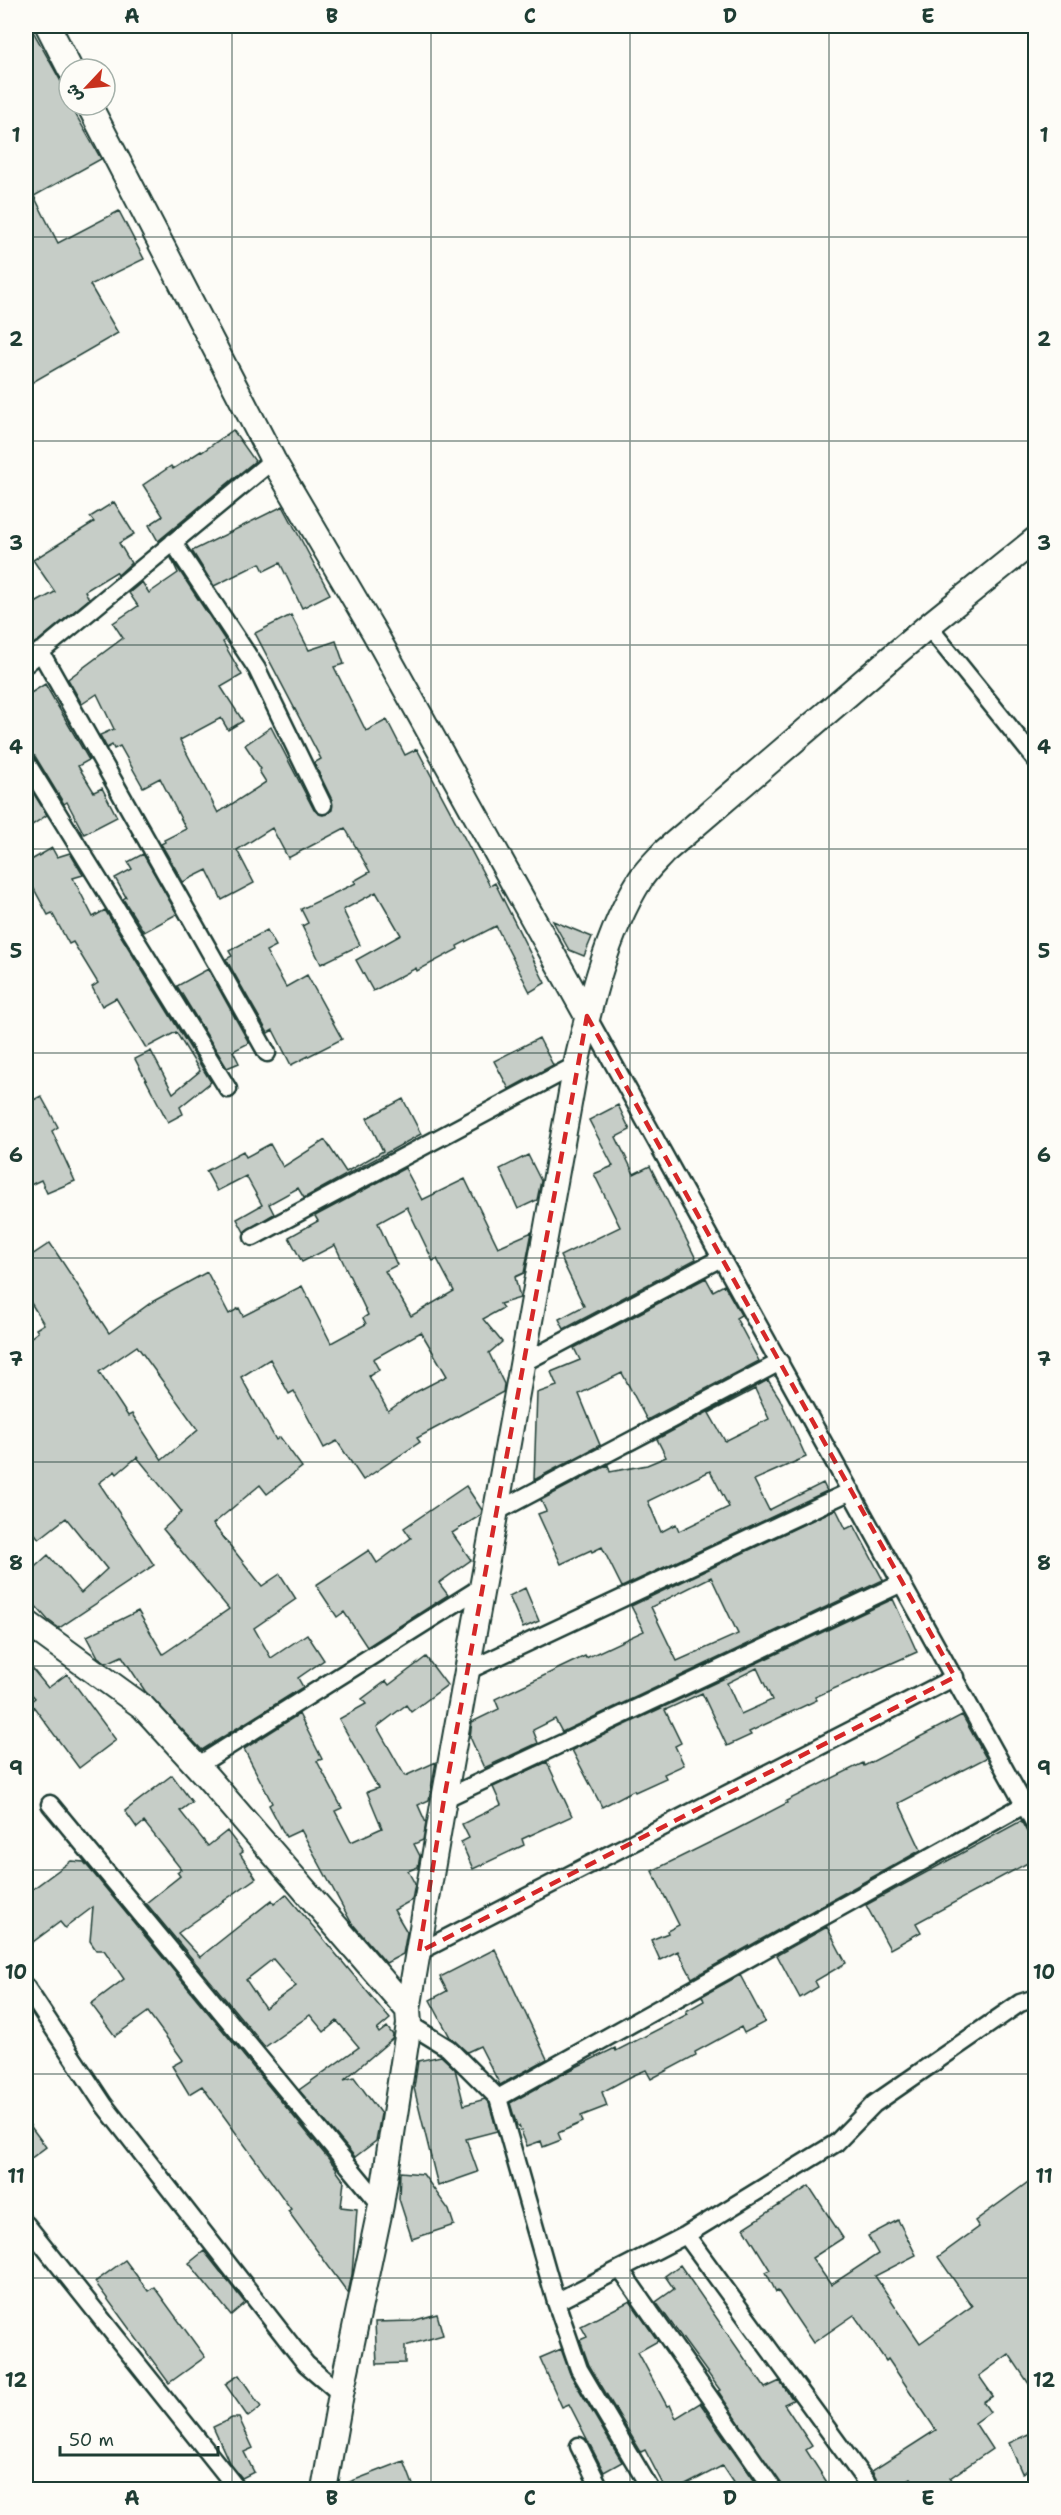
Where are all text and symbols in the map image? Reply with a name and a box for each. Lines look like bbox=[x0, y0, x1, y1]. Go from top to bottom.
text: A bbox=[124, 3, 140, 29]
text: B bbox=[326, 3, 338, 29]
text: C bbox=[524, 3, 536, 29]
text: D bbox=[723, 3, 737, 29]
text: E bbox=[921, 3, 935, 29]
north arrow bbox=[57, 57, 117, 117]
text: ش bbox=[61, 81, 87, 106]
text: 1 bbox=[11, 122, 21, 148]
text: 1 bbox=[1039, 122, 1049, 148]
text: 2 bbox=[9, 326, 23, 352]
text: 2 bbox=[1037, 326, 1051, 352]
text: 3 bbox=[9, 530, 23, 556]
text: 3 bbox=[1037, 530, 1051, 556]
text: 4 bbox=[9, 734, 23, 760]
text: 4 bbox=[1037, 734, 1051, 760]
text: 5 bbox=[10, 938, 22, 964]
text: 5 bbox=[1038, 938, 1050, 964]
text: 6 bbox=[9, 1142, 23, 1168]
text: 6 bbox=[1037, 1142, 1051, 1168]
text: 7 bbox=[9, 1346, 23, 1372]
text: 7 bbox=[1037, 1346, 1051, 1372]
text: 8 bbox=[9, 1550, 23, 1576]
text: 8 bbox=[1037, 1550, 1051, 1576]
text: 9 bbox=[9, 1755, 23, 1781]
text: 9 bbox=[1037, 1755, 1051, 1781]
text: 10 bbox=[5, 1959, 27, 1985]
text: 10 bbox=[1033, 1959, 1055, 1985]
text: 11 bbox=[7, 2163, 25, 2189]
text: 11 bbox=[1035, 2163, 1053, 2189]
text: 12 bbox=[5, 2367, 27, 2393]
text: 12 bbox=[1033, 2367, 1055, 2393]
scale bar bbox=[60, 2419, 218, 2457]
text: 50 m bbox=[69, 2428, 114, 2452]
text: A bbox=[124, 2485, 140, 2511]
text: B bbox=[326, 2485, 338, 2511]
text: C bbox=[524, 2485, 536, 2511]
text: D bbox=[723, 2485, 737, 2511]
text: E bbox=[921, 2485, 935, 2511]

